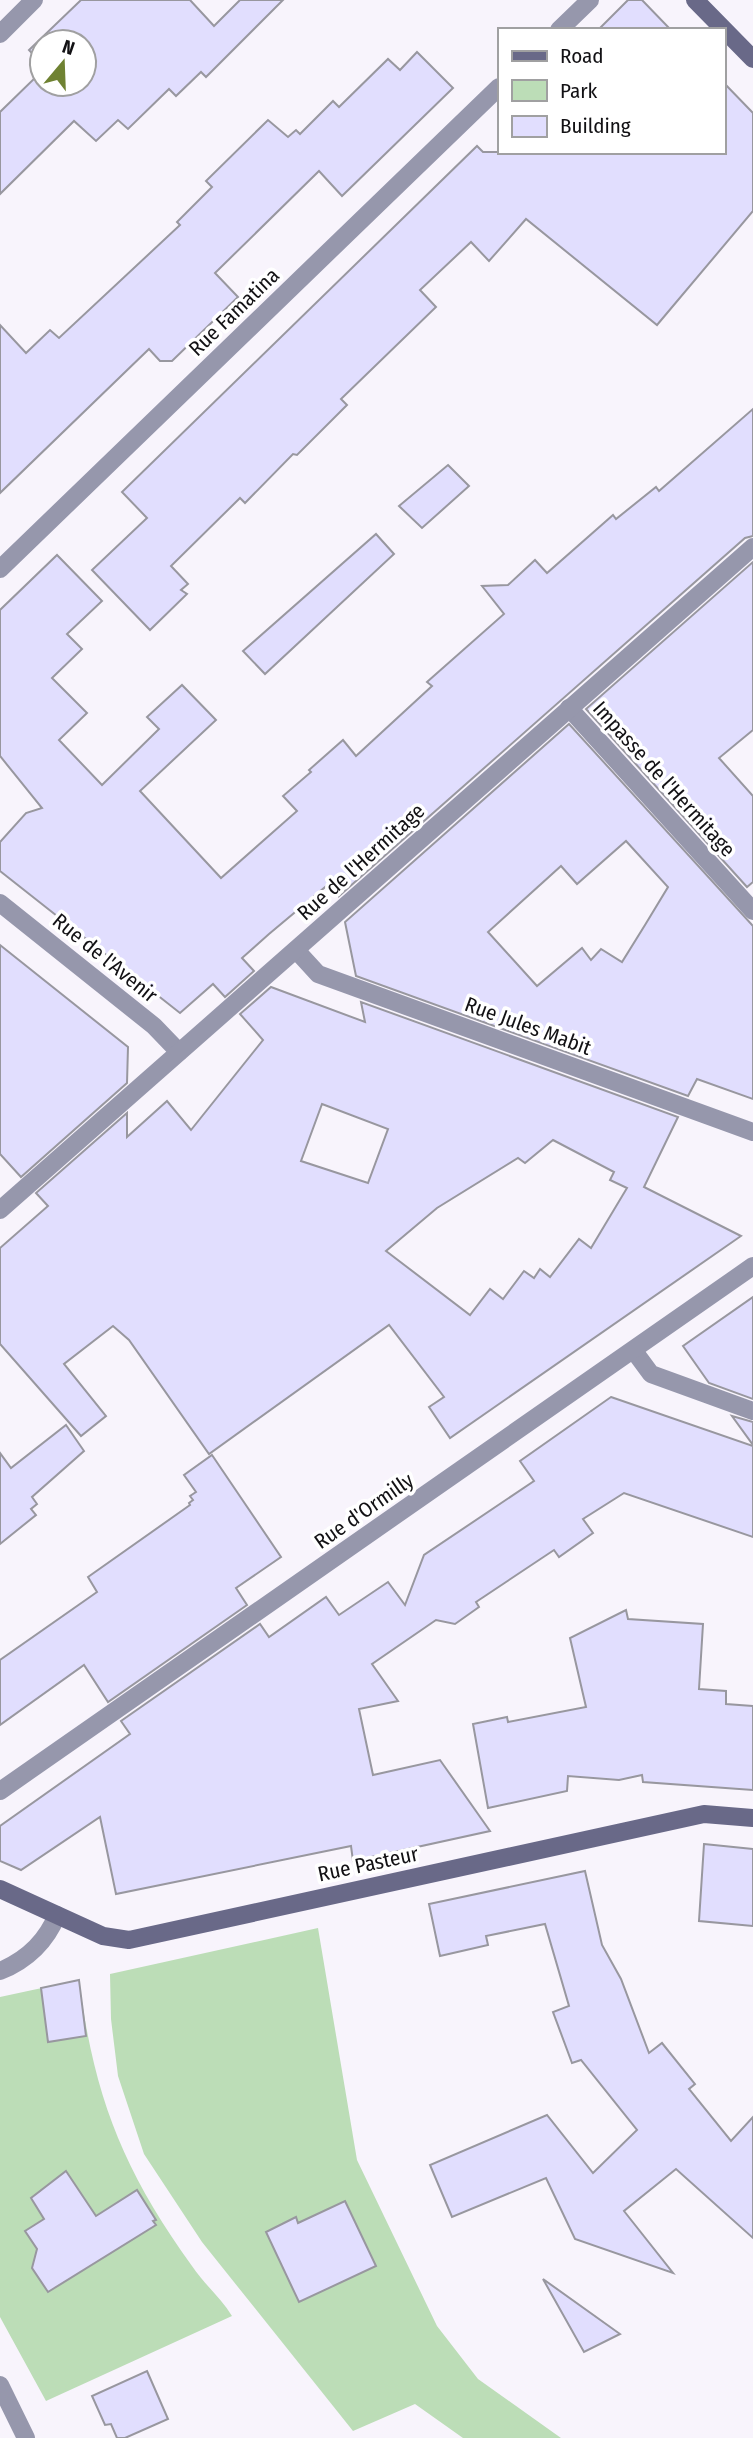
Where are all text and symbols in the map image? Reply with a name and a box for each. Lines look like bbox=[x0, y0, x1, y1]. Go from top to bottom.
north arrow bbox=[28, 28, 98, 98]
legend bbox=[498, 28, 725, 154]
text: N bbox=[59, 35, 78, 60]
text: Road bbox=[560, 43, 604, 69]
text: Park bbox=[560, 78, 598, 104]
text: Building bbox=[560, 113, 631, 139]
street label: Rue Famatina bbox=[183, 262, 285, 362]
street label: Impasse de l'Hermitage bbox=[587, 696, 741, 862]
street label: Rue de l'Hermitage bbox=[292, 798, 430, 926]
street label: Rue de l'Avenir bbox=[47, 908, 163, 1009]
street label: Rue Jules Mabit bbox=[461, 991, 595, 1061]
street label: Rue d'Ormilly bbox=[309, 1467, 419, 1555]
street label: Rue Pasteur bbox=[315, 1841, 421, 1887]

